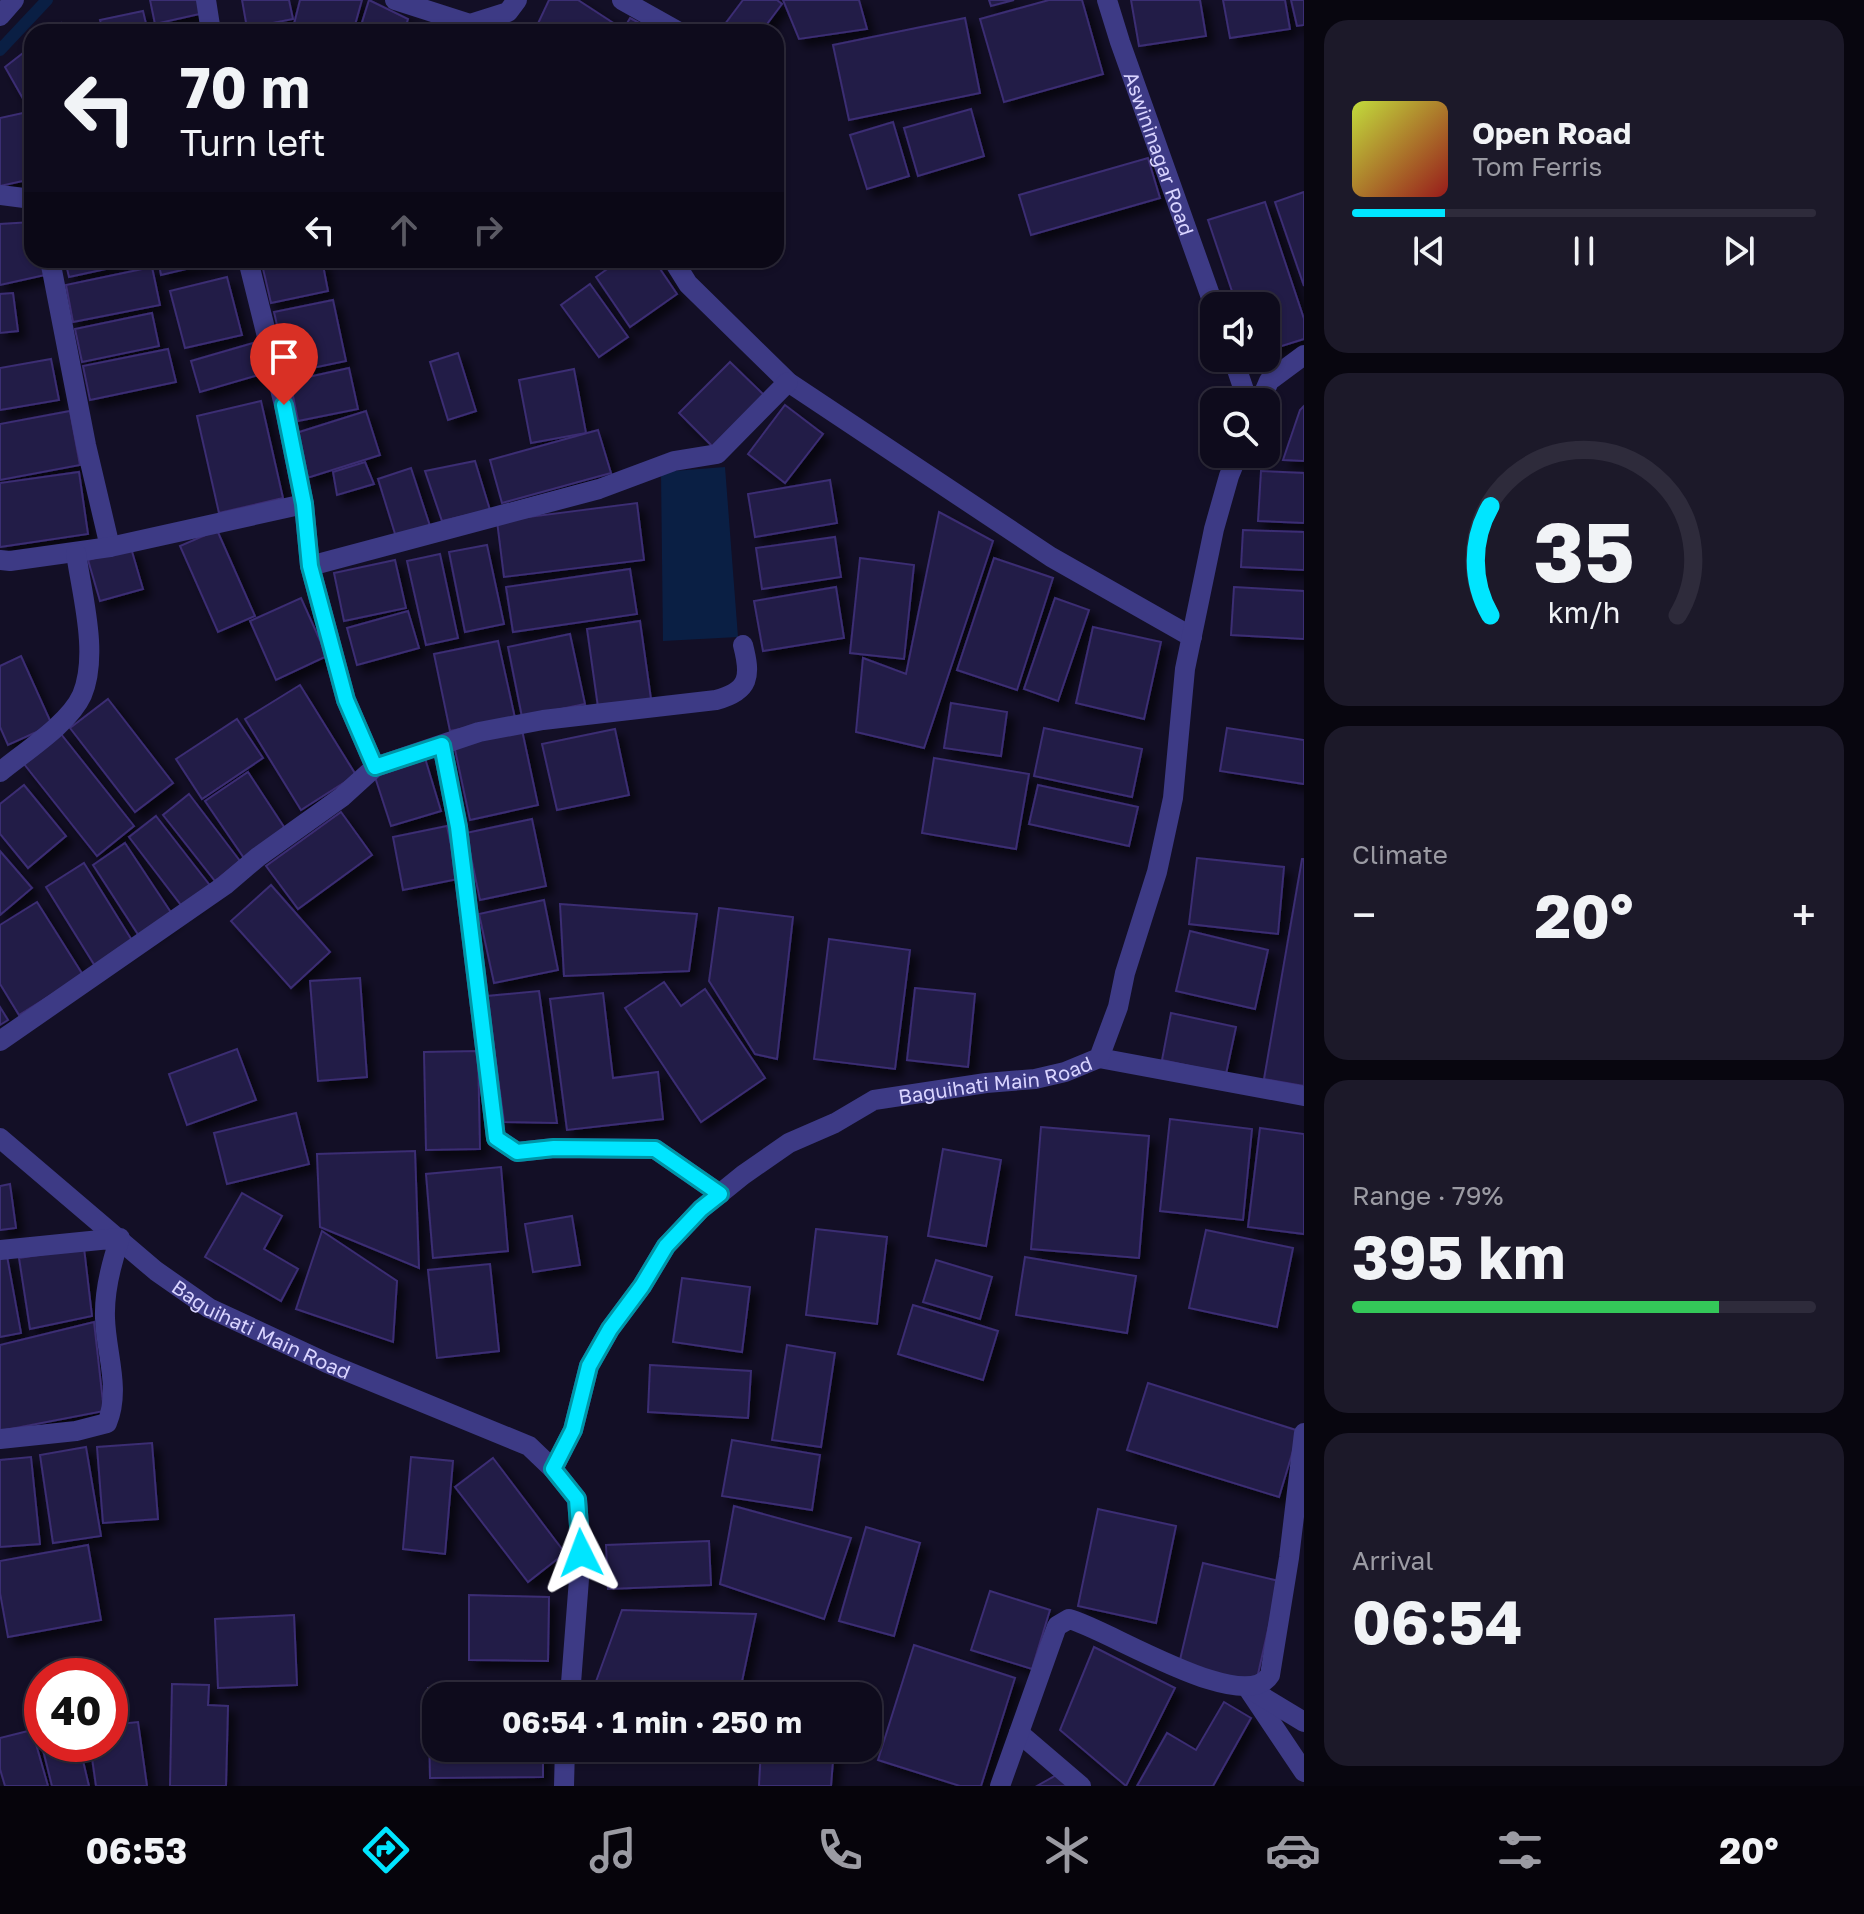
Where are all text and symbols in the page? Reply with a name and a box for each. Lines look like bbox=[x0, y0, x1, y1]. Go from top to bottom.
text: 70 m bbox=[180, 53, 310, 120]
icon: left bbox=[48, 56, 152, 160]
street label: Aswininagar Road bbox=[1119, 68, 1200, 238]
text: Open Road bbox=[1472, 115, 1631, 151]
text: Turn left bbox=[180, 121, 326, 164]
text: Tom Ferris bbox=[1472, 151, 1602, 182]
icon: left bbox=[298, 208, 342, 252]
icon: ahead bbox=[382, 208, 426, 252]
icon: right bbox=[466, 208, 510, 252]
icon: previous bbox=[1407, 229, 1451, 273]
icon: pause bbox=[1562, 229, 1606, 273]
icon: next bbox=[1717, 229, 1761, 273]
map controls bbox=[1200, 292, 1280, 468]
button: sound bbox=[1200, 292, 1280, 372]
pin bbox=[250, 323, 318, 405]
icon: arrive bbox=[262, 335, 306, 379]
button: search bbox=[1200, 388, 1280, 468]
text: 35 bbox=[1533, 499, 1635, 599]
text: km/h bbox=[1548, 595, 1620, 629]
text: Climate bbox=[1352, 839, 1448, 870]
text: 20° bbox=[1535, 879, 1634, 951]
text: − bbox=[1352, 888, 1376, 941]
text: + bbox=[1792, 888, 1816, 941]
street label: Baguihati Main Road bbox=[897, 1050, 1095, 1108]
text: Range · 79% bbox=[1352, 1180, 1503, 1211]
text: 395 km bbox=[1352, 1220, 1566, 1292]
street label: Baguihati Main Road bbox=[168, 1274, 354, 1383]
position arrow bbox=[539, 1511, 623, 1595]
text: Arrival bbox=[1352, 1545, 1433, 1576]
text: 06:54 bbox=[1352, 1585, 1522, 1657]
speed limit sign: 40 bbox=[24, 1658, 128, 1762]
text: 06:54 · 1 min · 250 m bbox=[502, 1704, 802, 1740]
icon: directions bbox=[358, 1822, 414, 1878]
icon: music bbox=[585, 1822, 641, 1878]
icon: phone bbox=[812, 1822, 868, 1878]
icon: climate bbox=[1039, 1822, 1095, 1878]
icon: car bbox=[1265, 1822, 1321, 1878]
icon: filters bbox=[1492, 1822, 1548, 1878]
text: 06:53 bbox=[85, 1829, 187, 1872]
text: 20° bbox=[1719, 1829, 1779, 1872]

